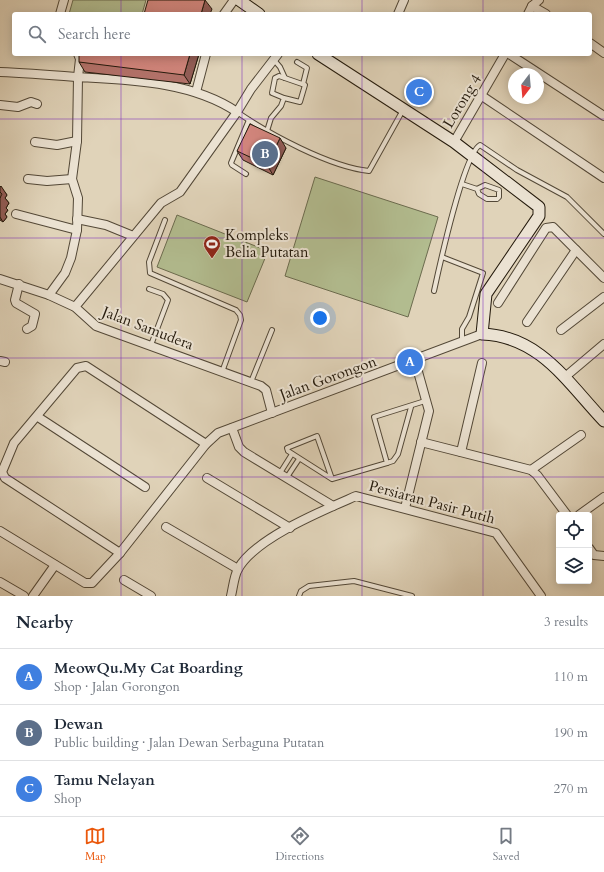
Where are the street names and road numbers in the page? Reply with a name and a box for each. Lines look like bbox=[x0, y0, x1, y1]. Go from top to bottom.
street label: Lorong 4 bbox=[438, 70, 486, 132]
street label: Jalan Samudera bbox=[98, 301, 197, 355]
street label: Jalan Gorongon bbox=[275, 351, 380, 405]
street label: Persiaran Pasir Putih bbox=[367, 476, 498, 529]

